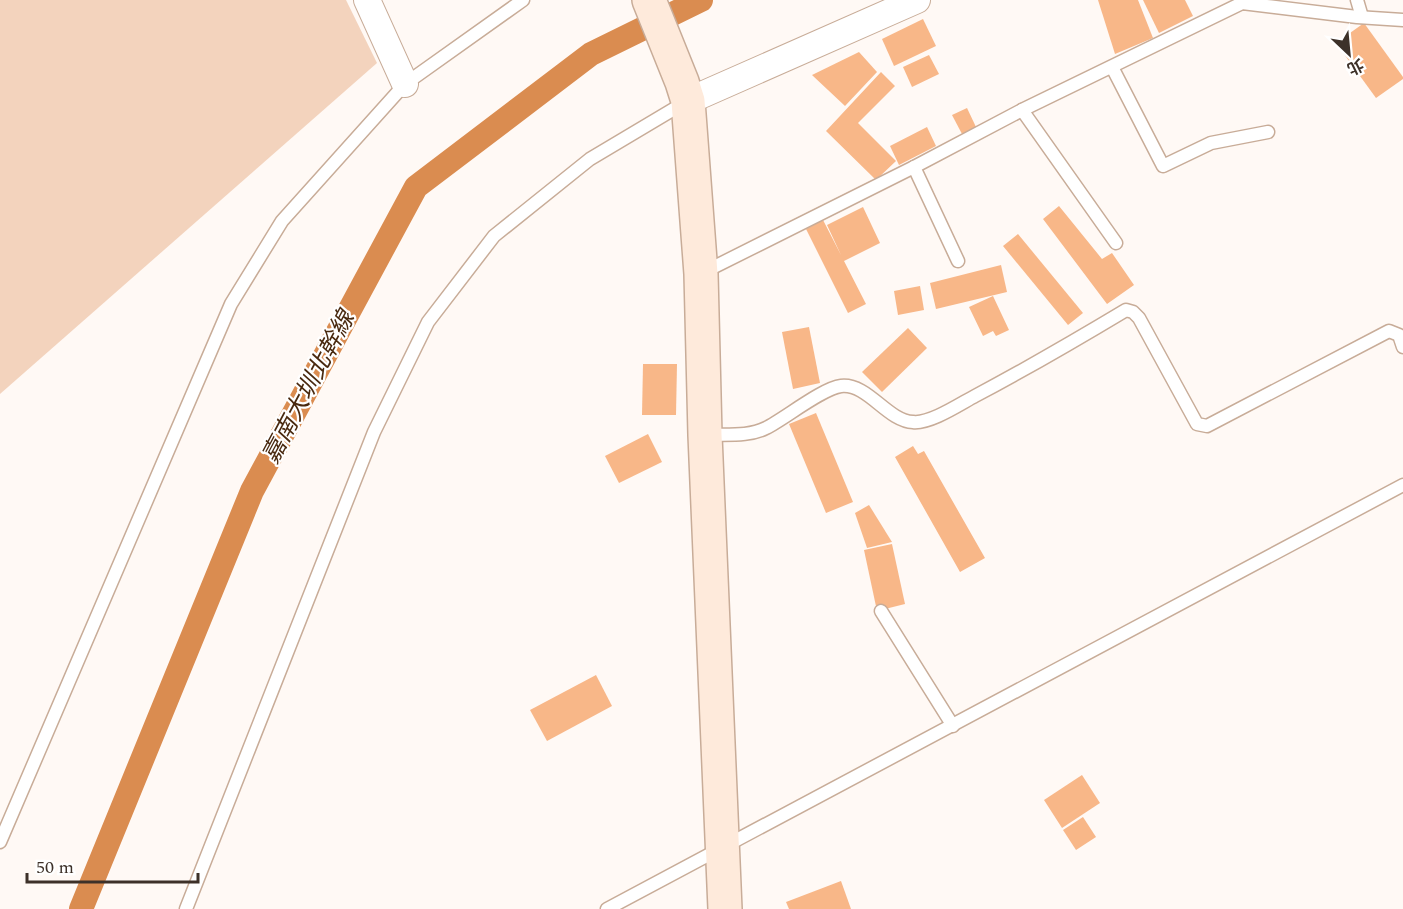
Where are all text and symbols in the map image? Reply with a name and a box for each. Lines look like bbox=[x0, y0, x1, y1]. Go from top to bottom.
north arrow bbox=[1319, 24, 1379, 84]
text: 北 bbox=[1343, 52, 1368, 81]
water label: 嘉南大圳北幹線 bbox=[254, 302, 366, 470]
scale bar bbox=[27, 846, 198, 884]
text: 50 m bbox=[36, 854, 74, 881]

